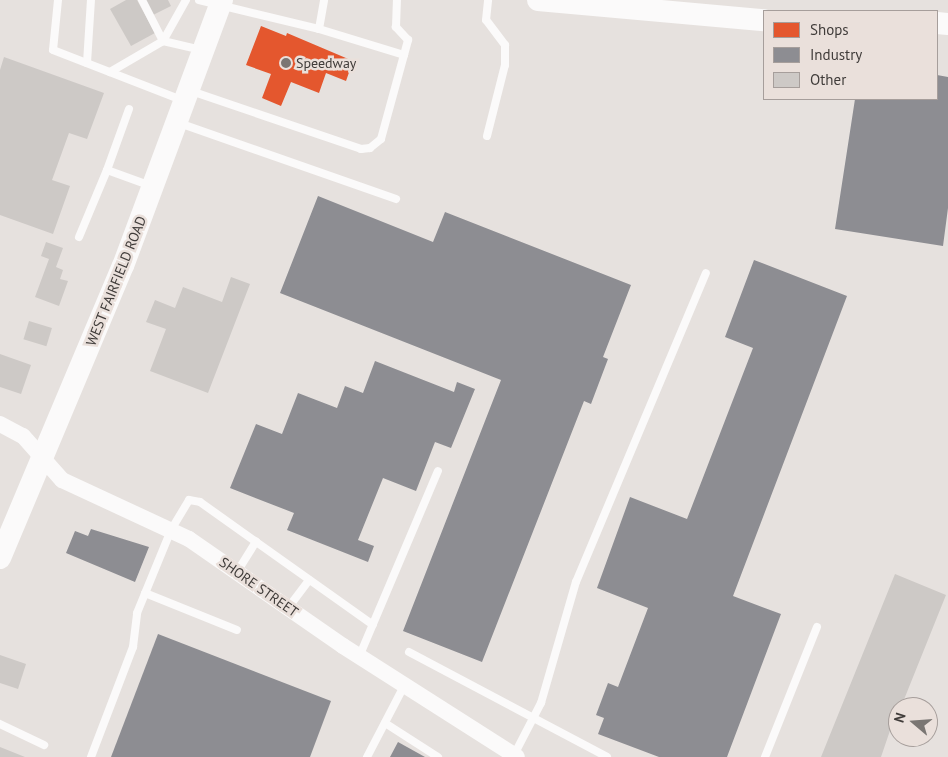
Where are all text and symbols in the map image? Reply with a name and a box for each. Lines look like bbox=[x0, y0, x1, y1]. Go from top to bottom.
legend bbox=[763, 10, 938, 100]
text: Shops bbox=[810, 20, 849, 39]
text: Industry bbox=[810, 45, 862, 64]
place label: Speedway bbox=[296, 55, 356, 71]
marker: Speedway bbox=[280, 57, 292, 69]
text: Other bbox=[810, 70, 846, 89]
street label: WEST FAIRFIELD ROAD bbox=[82, 213, 150, 349]
street label: SHORE STREET bbox=[216, 554, 302, 620]
north arrow bbox=[888, 697, 938, 747]
text: N bbox=[890, 711, 910, 725]

